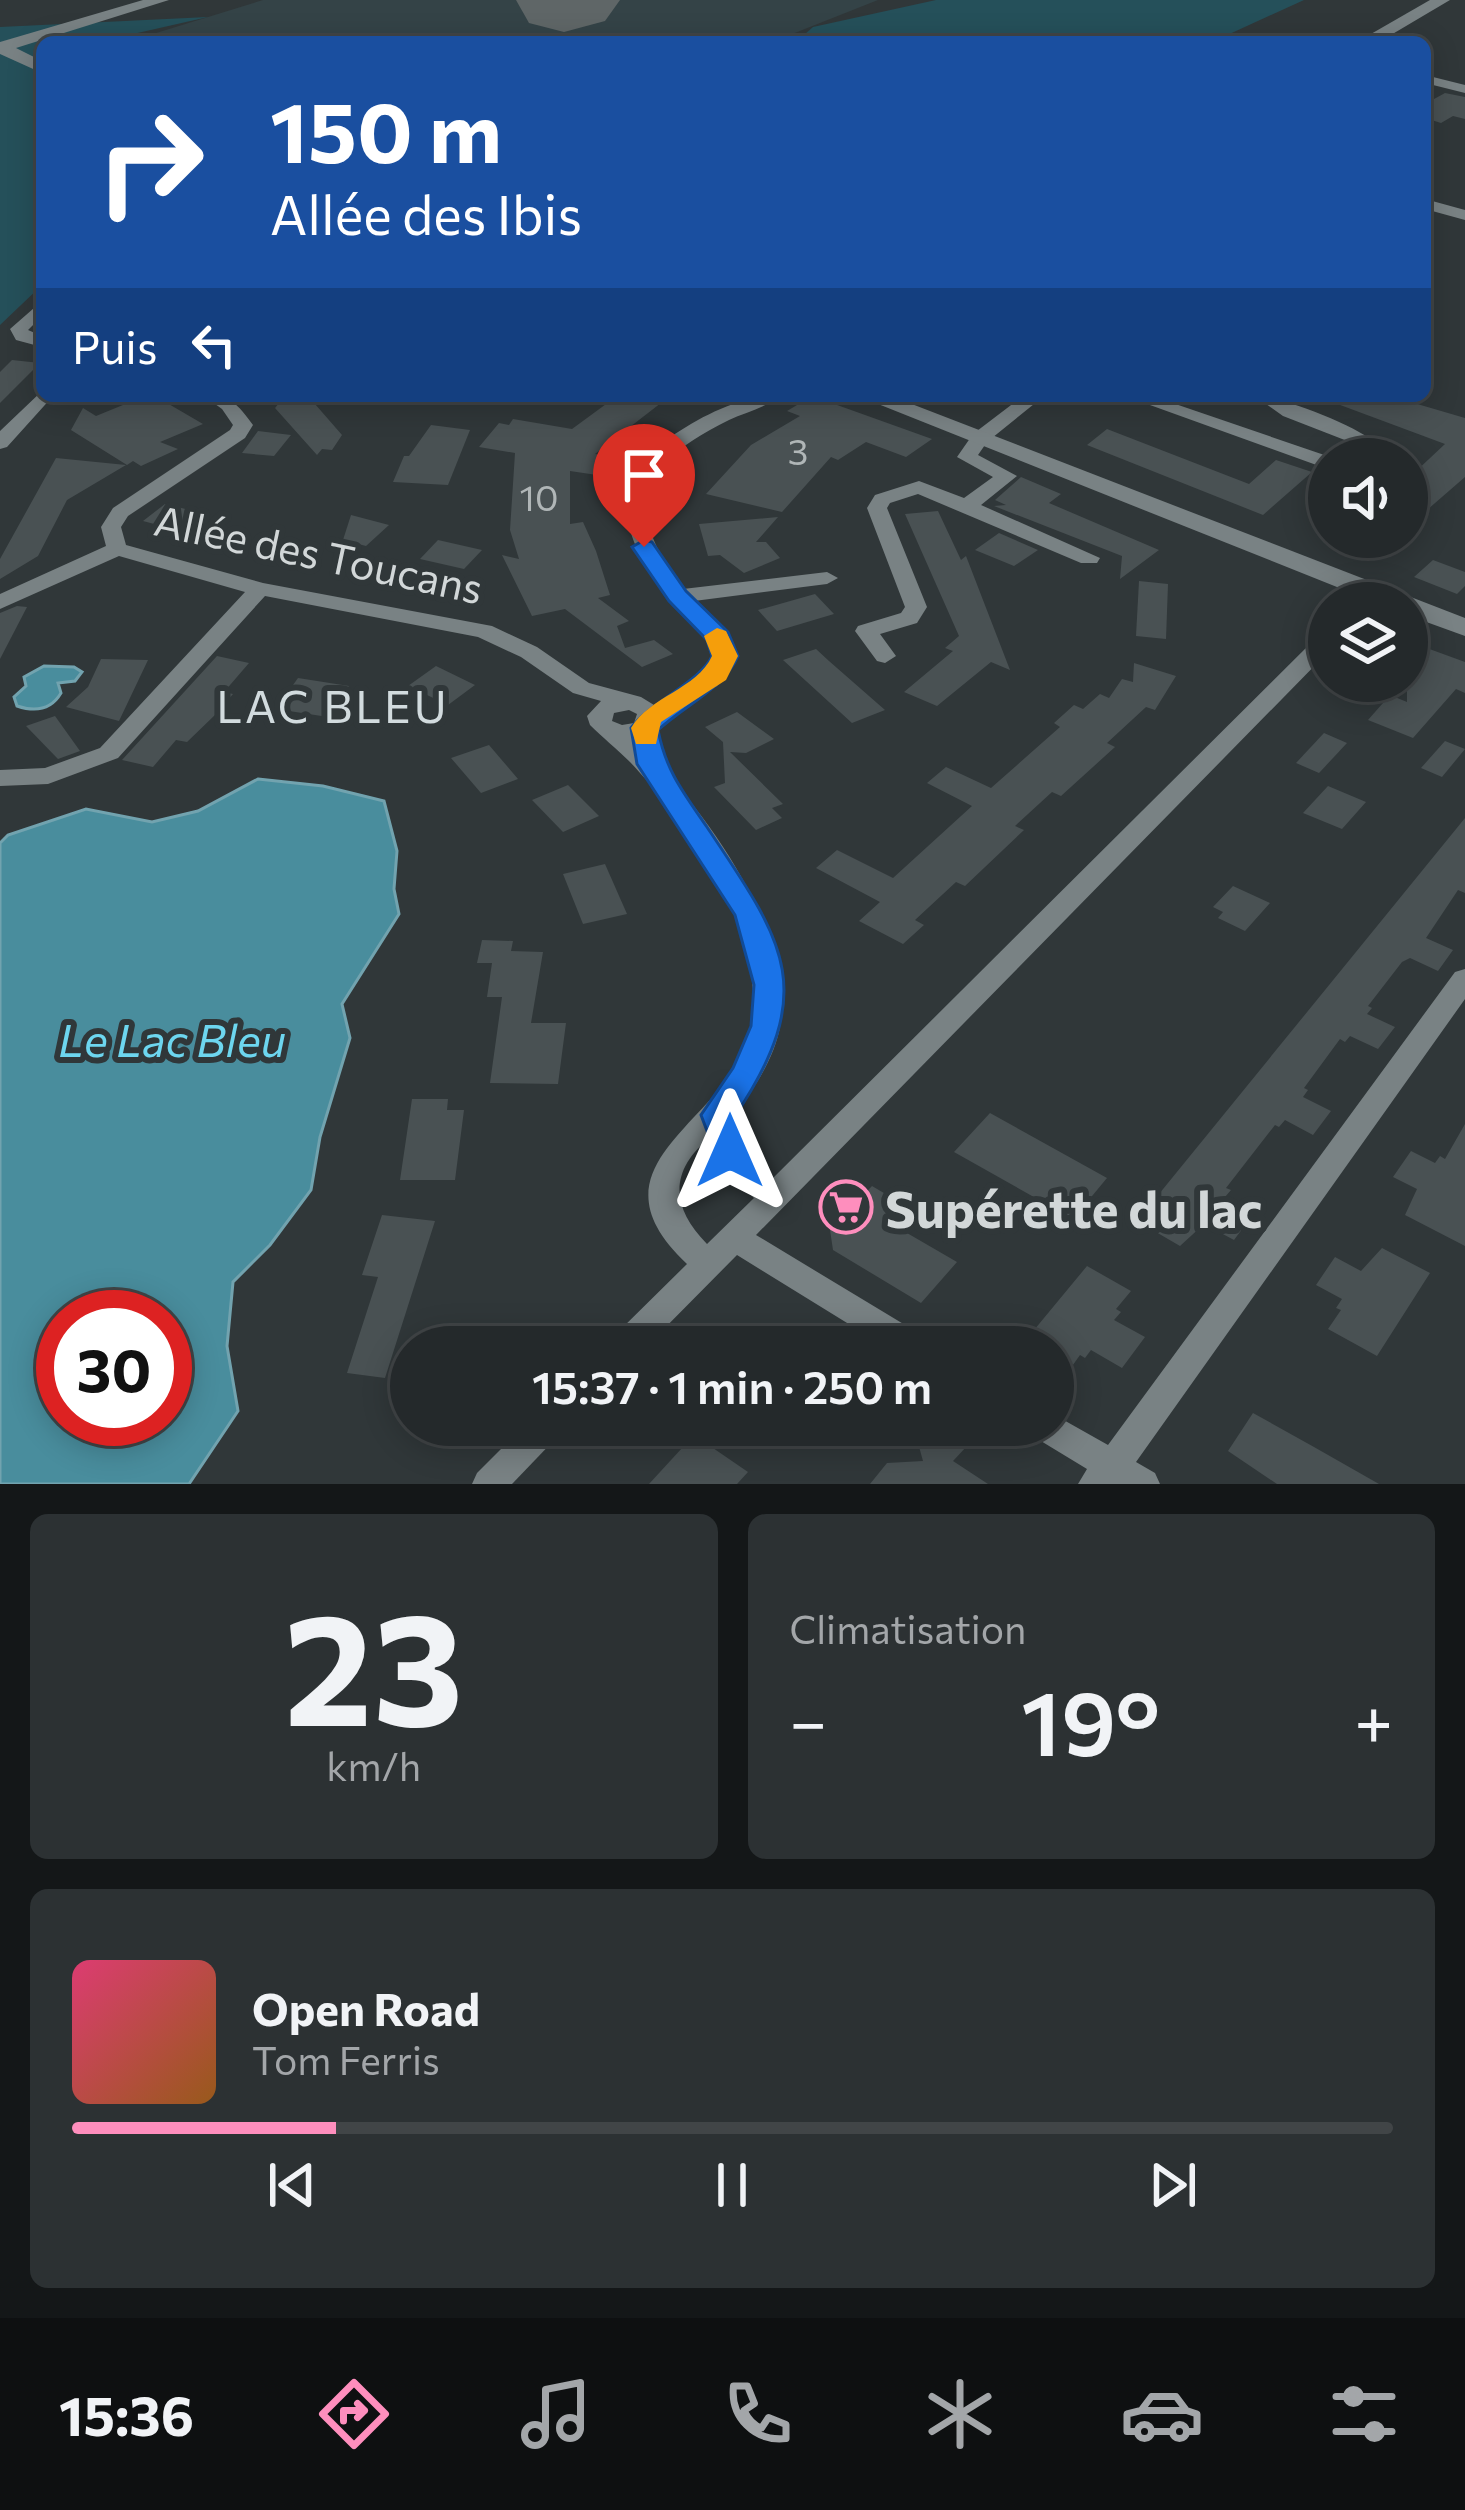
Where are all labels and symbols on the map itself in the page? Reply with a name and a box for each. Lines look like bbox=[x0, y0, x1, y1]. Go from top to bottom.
pin bbox=[593, 424, 695, 547]
house number: 3 bbox=[788, 428, 808, 472]
house number: 10 bbox=[520, 474, 558, 518]
street label: Allée des Toucans bbox=[150, 493, 488, 613]
district label: LAC BLEU bbox=[216, 677, 450, 732]
water label: Le Lac Bleu bbox=[58, 1011, 286, 1066]
position arrow bbox=[667, 1088, 793, 1214]
place label: Supérette du lac bbox=[885, 1176, 1262, 1239]
supermarket icon: Supérette du lac bbox=[818, 1179, 874, 1235]
speed limit sign: 30 bbox=[36, 1290, 192, 1446]

